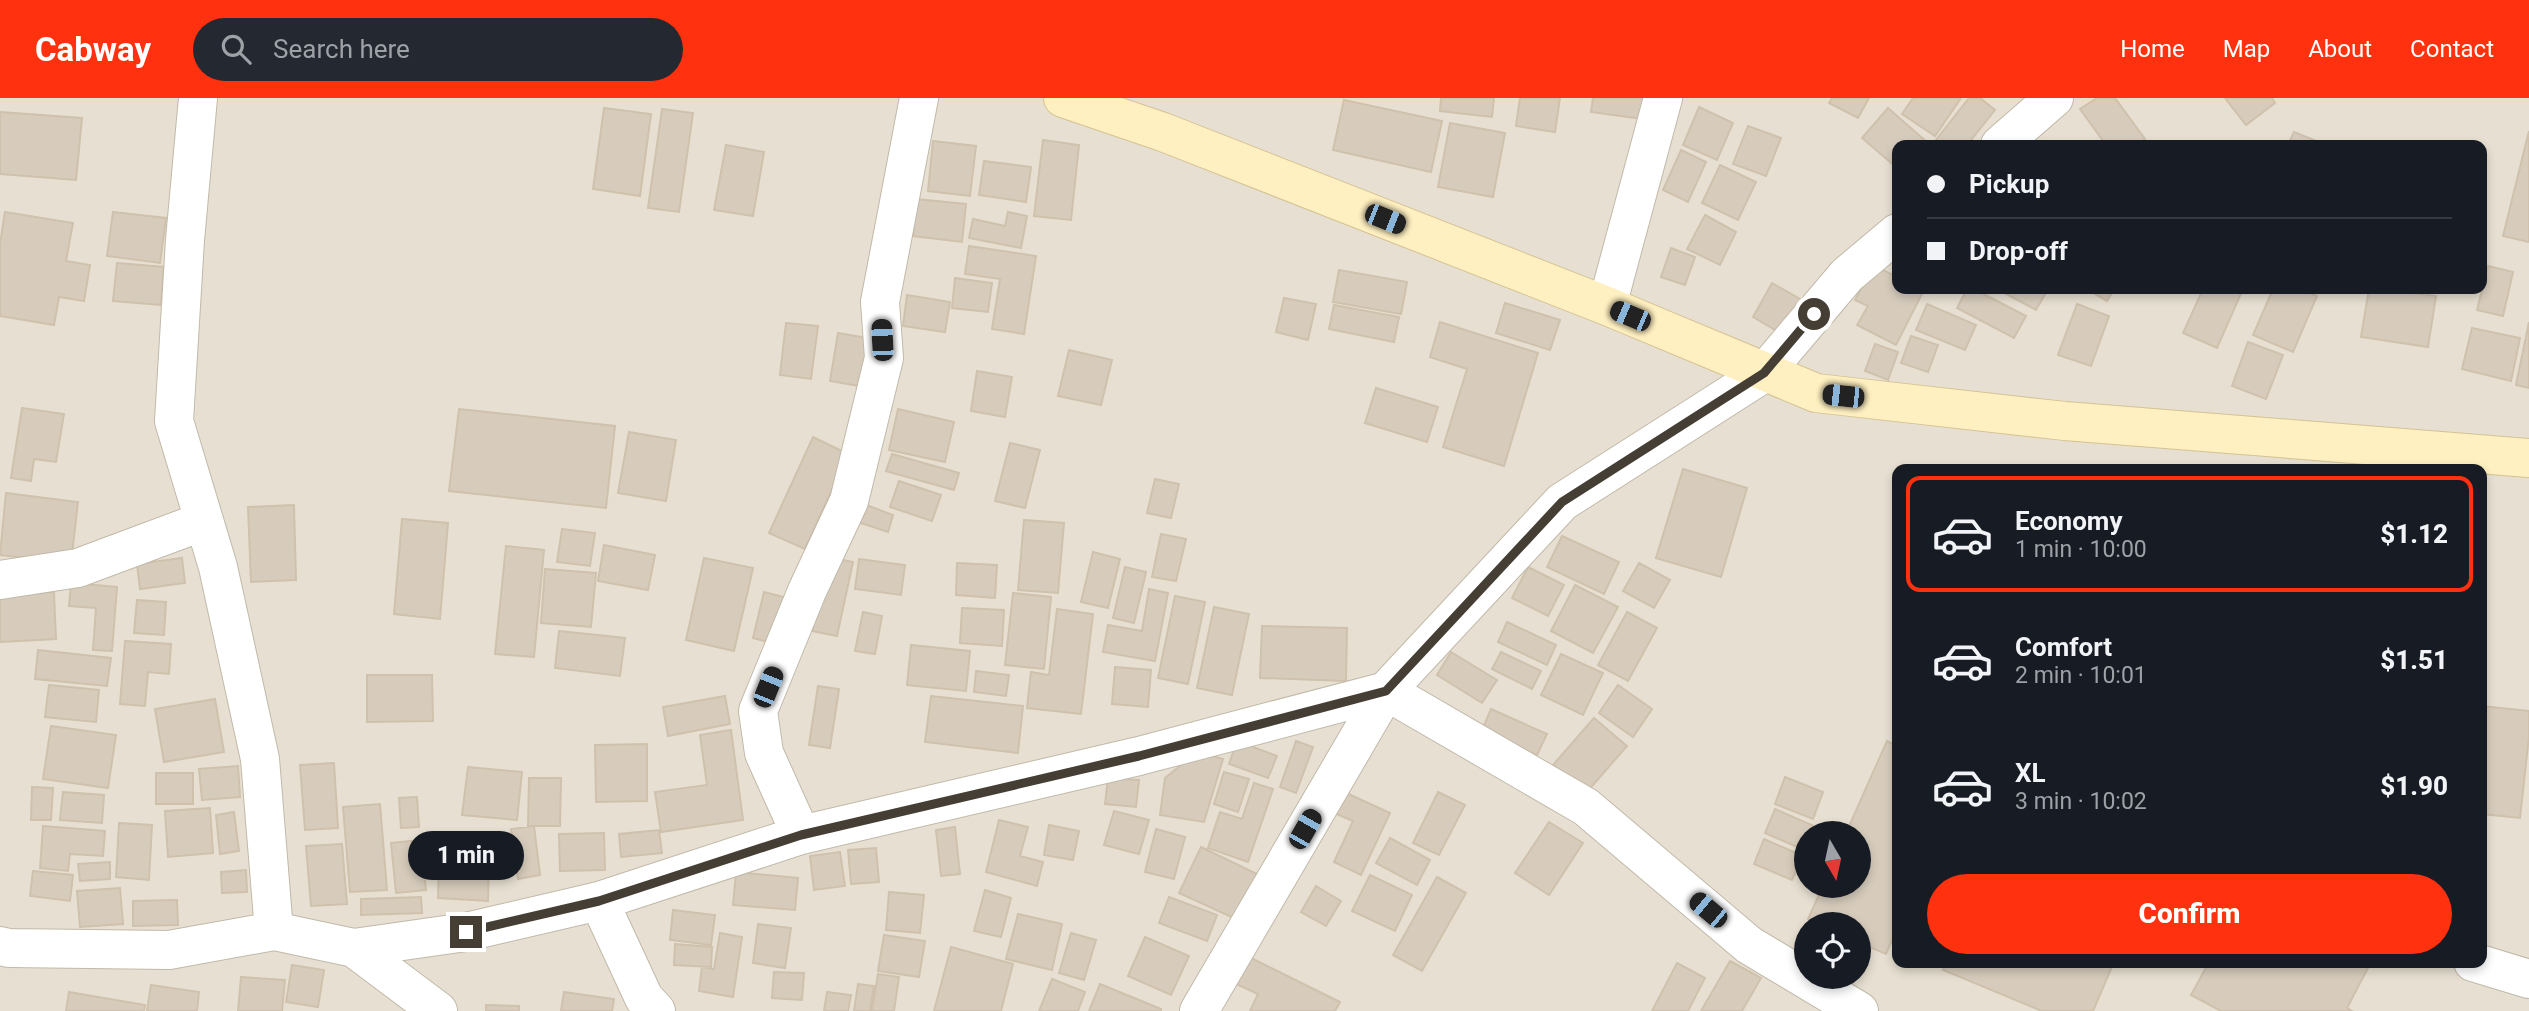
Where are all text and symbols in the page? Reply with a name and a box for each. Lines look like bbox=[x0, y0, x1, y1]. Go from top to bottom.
search box bbox=[193, 18, 683, 81]
text: Cabway bbox=[35, 30, 151, 69]
icon: search bbox=[217, 30, 255, 68]
text: Search here bbox=[273, 34, 410, 64]
text: Home bbox=[2120, 35, 2185, 63]
text: Map bbox=[2223, 35, 2270, 63]
text: About bbox=[2308, 35, 2372, 63]
text: Contact bbox=[2410, 35, 2494, 63]
text: Pickup bbox=[1969, 169, 2049, 199]
car bbox=[1362, 201, 1409, 237]
text: Drop-off bbox=[1969, 236, 2068, 266]
car bbox=[1607, 298, 1654, 334]
route start bbox=[1798, 298, 1830, 330]
car bbox=[871, 318, 894, 362]
car bbox=[1822, 383, 1865, 409]
icon: car bbox=[1931, 503, 1994, 566]
text: Economy bbox=[2015, 506, 2122, 536]
text: $1.12 bbox=[2380, 519, 2448, 549]
text: 1 min · 10:00 bbox=[2015, 536, 2147, 563]
icon: car bbox=[1931, 629, 1994, 692]
text: Comfort bbox=[2015, 632, 2112, 662]
text: $1.51 bbox=[2380, 645, 2448, 675]
text: 2 min · 10:01 bbox=[2015, 662, 2147, 689]
car bbox=[751, 664, 786, 710]
icon: car bbox=[1931, 755, 1994, 818]
text: XL bbox=[2015, 758, 2046, 788]
text: $1.90 bbox=[2380, 771, 2448, 801]
text: 3 min · 10:02 bbox=[2015, 788, 2147, 815]
car bbox=[1286, 806, 1325, 852]
north arrow bbox=[1794, 821, 1871, 898]
map controls bbox=[1794, 821, 1871, 989]
callout: 1 min bbox=[408, 830, 524, 880]
text: 1 min bbox=[437, 842, 495, 869]
button: Confirm bbox=[1927, 874, 2452, 954]
car bbox=[1686, 888, 1731, 932]
button: locate bbox=[1794, 912, 1871, 989]
route end bbox=[450, 916, 482, 948]

